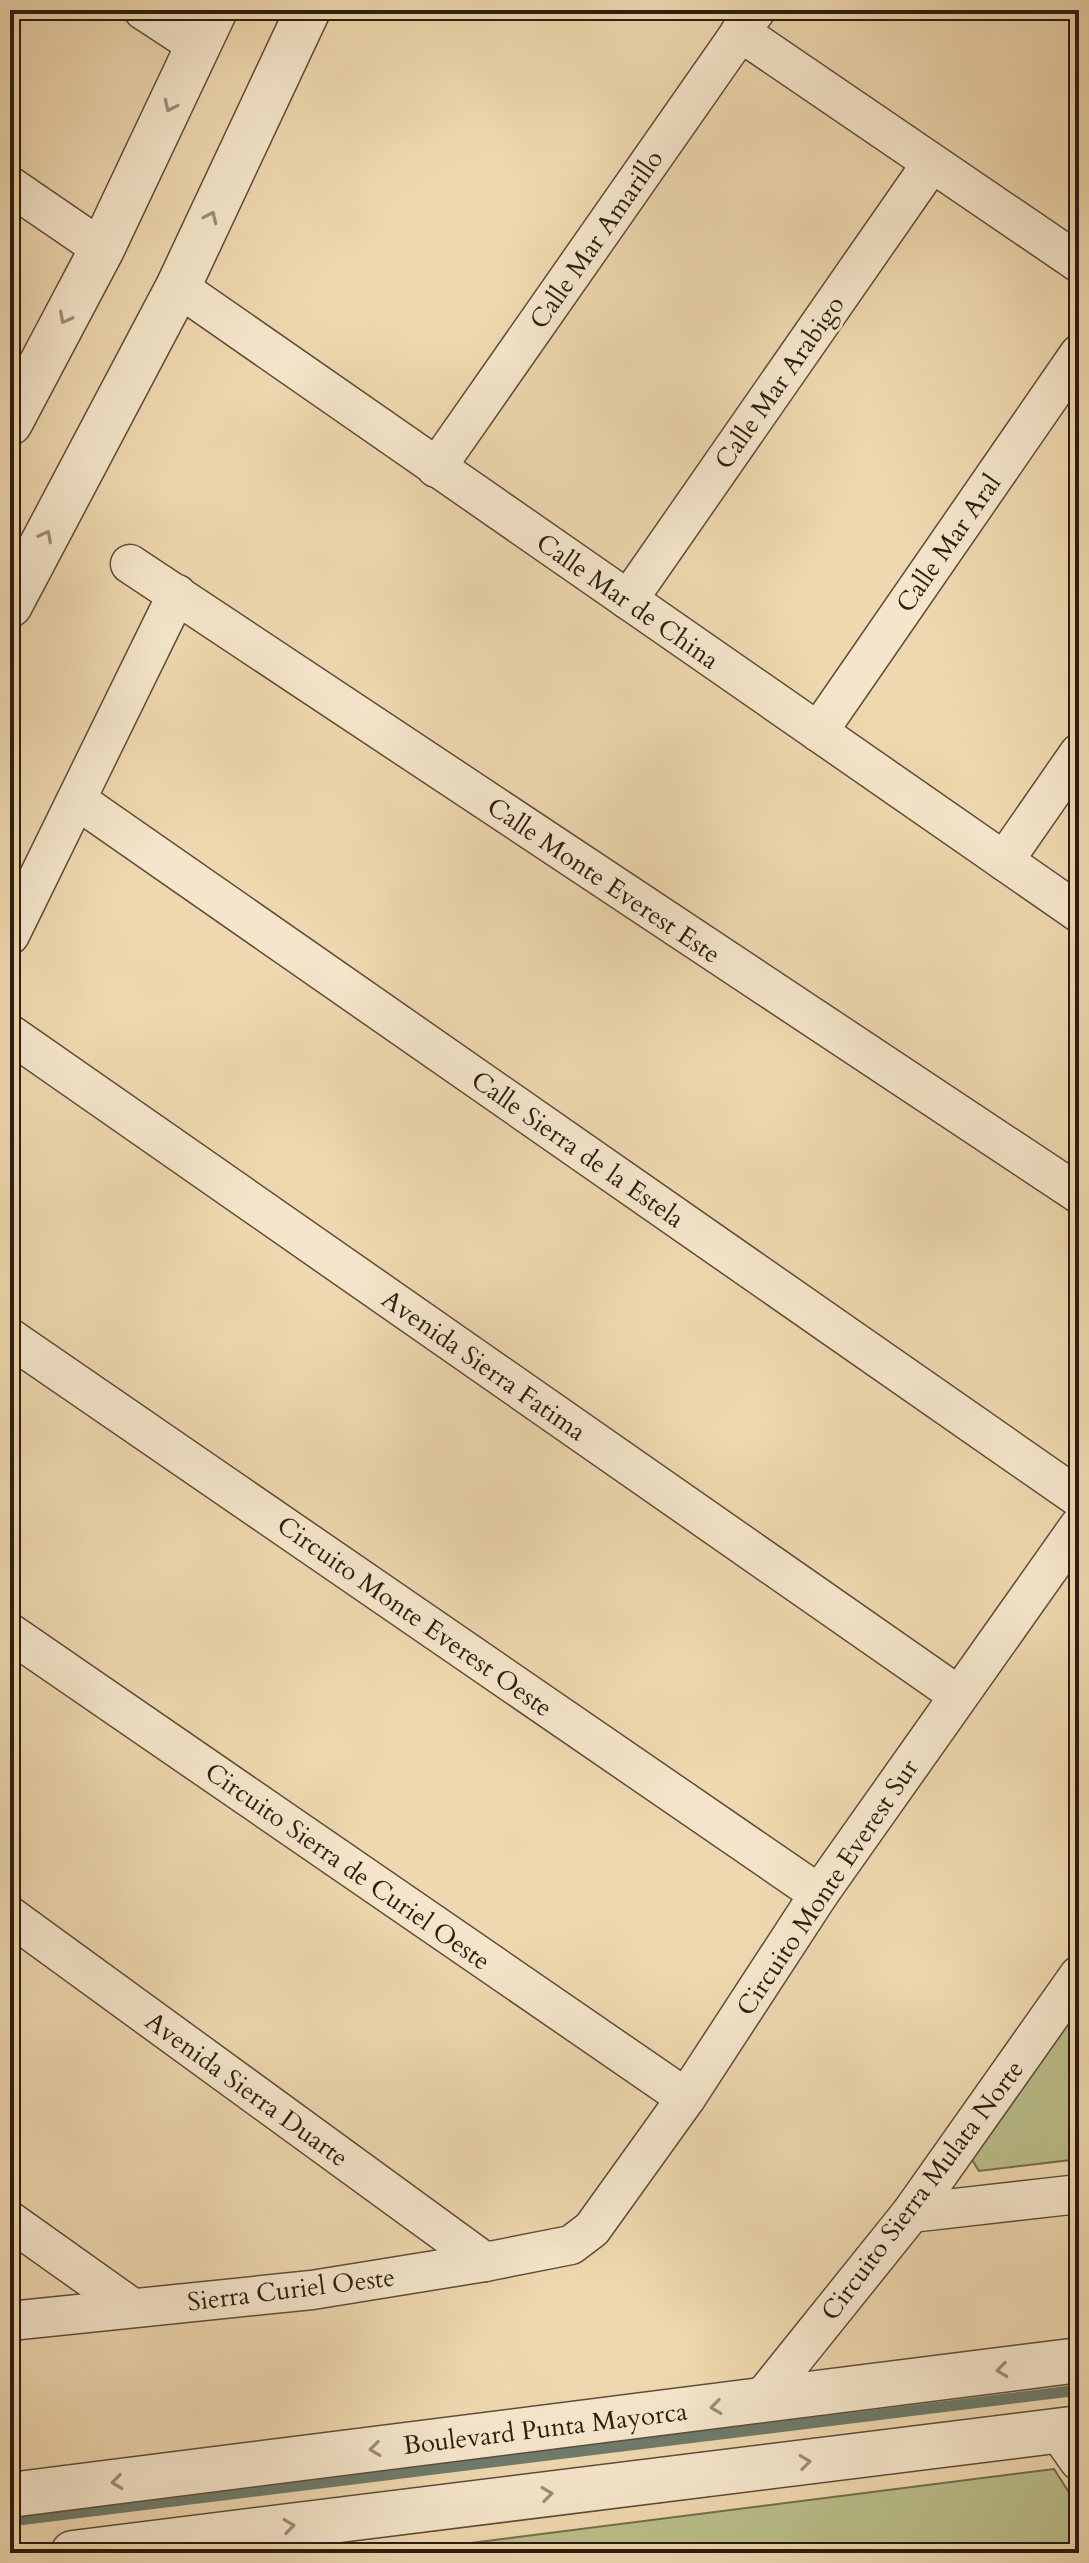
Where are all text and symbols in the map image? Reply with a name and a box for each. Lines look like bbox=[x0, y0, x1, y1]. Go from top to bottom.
one-way arrow bbox=[164, 97, 180, 112]
street label: Calle Mar Amarillo bbox=[522, 143, 671, 336]
one-way arrow bbox=[201, 210, 217, 225]
street label: Calle Mar Arabigo bbox=[706, 289, 852, 476]
one-way arrow bbox=[60, 310, 75, 325]
street label: Calle Mar Aral bbox=[888, 467, 1009, 619]
street label: Calle Mar de China bbox=[529, 525, 726, 678]
one-way arrow bbox=[37, 530, 52, 545]
street label: Calle Monte Everest Este bbox=[480, 789, 727, 972]
street label: Calle Sierra de la Estela bbox=[464, 1063, 691, 1236]
street label: Avenida Sierra Fatima bbox=[375, 1282, 593, 1449]
street label: Circuito Monte Everest Oeste bbox=[270, 1508, 559, 1725]
street label: Circuito Monte Everest Sur bbox=[728, 1752, 927, 2023]
street label: Circuito Sierra de Curiel Oeste bbox=[198, 1754, 497, 1978]
street label: Avenida Sierra Duarte bbox=[138, 2004, 355, 2175]
street label: Circuito Sierra Mulata Norte bbox=[813, 2053, 1032, 2328]
street label: Sierra Curiel Oeste bbox=[185, 2259, 397, 2320]
one-way arrow bbox=[995, 2362, 1008, 2379]
street label: Boulevard Punta Mayorca bbox=[401, 2394, 689, 2463]
one-way arrow bbox=[709, 2398, 723, 2415]
one-way arrow bbox=[368, 2441, 381, 2458]
one-way arrow bbox=[798, 2454, 812, 2471]
one-way arrow bbox=[110, 2473, 123, 2490]
one-way arrow bbox=[540, 2486, 554, 2503]
one-way arrow bbox=[282, 2518, 296, 2535]

